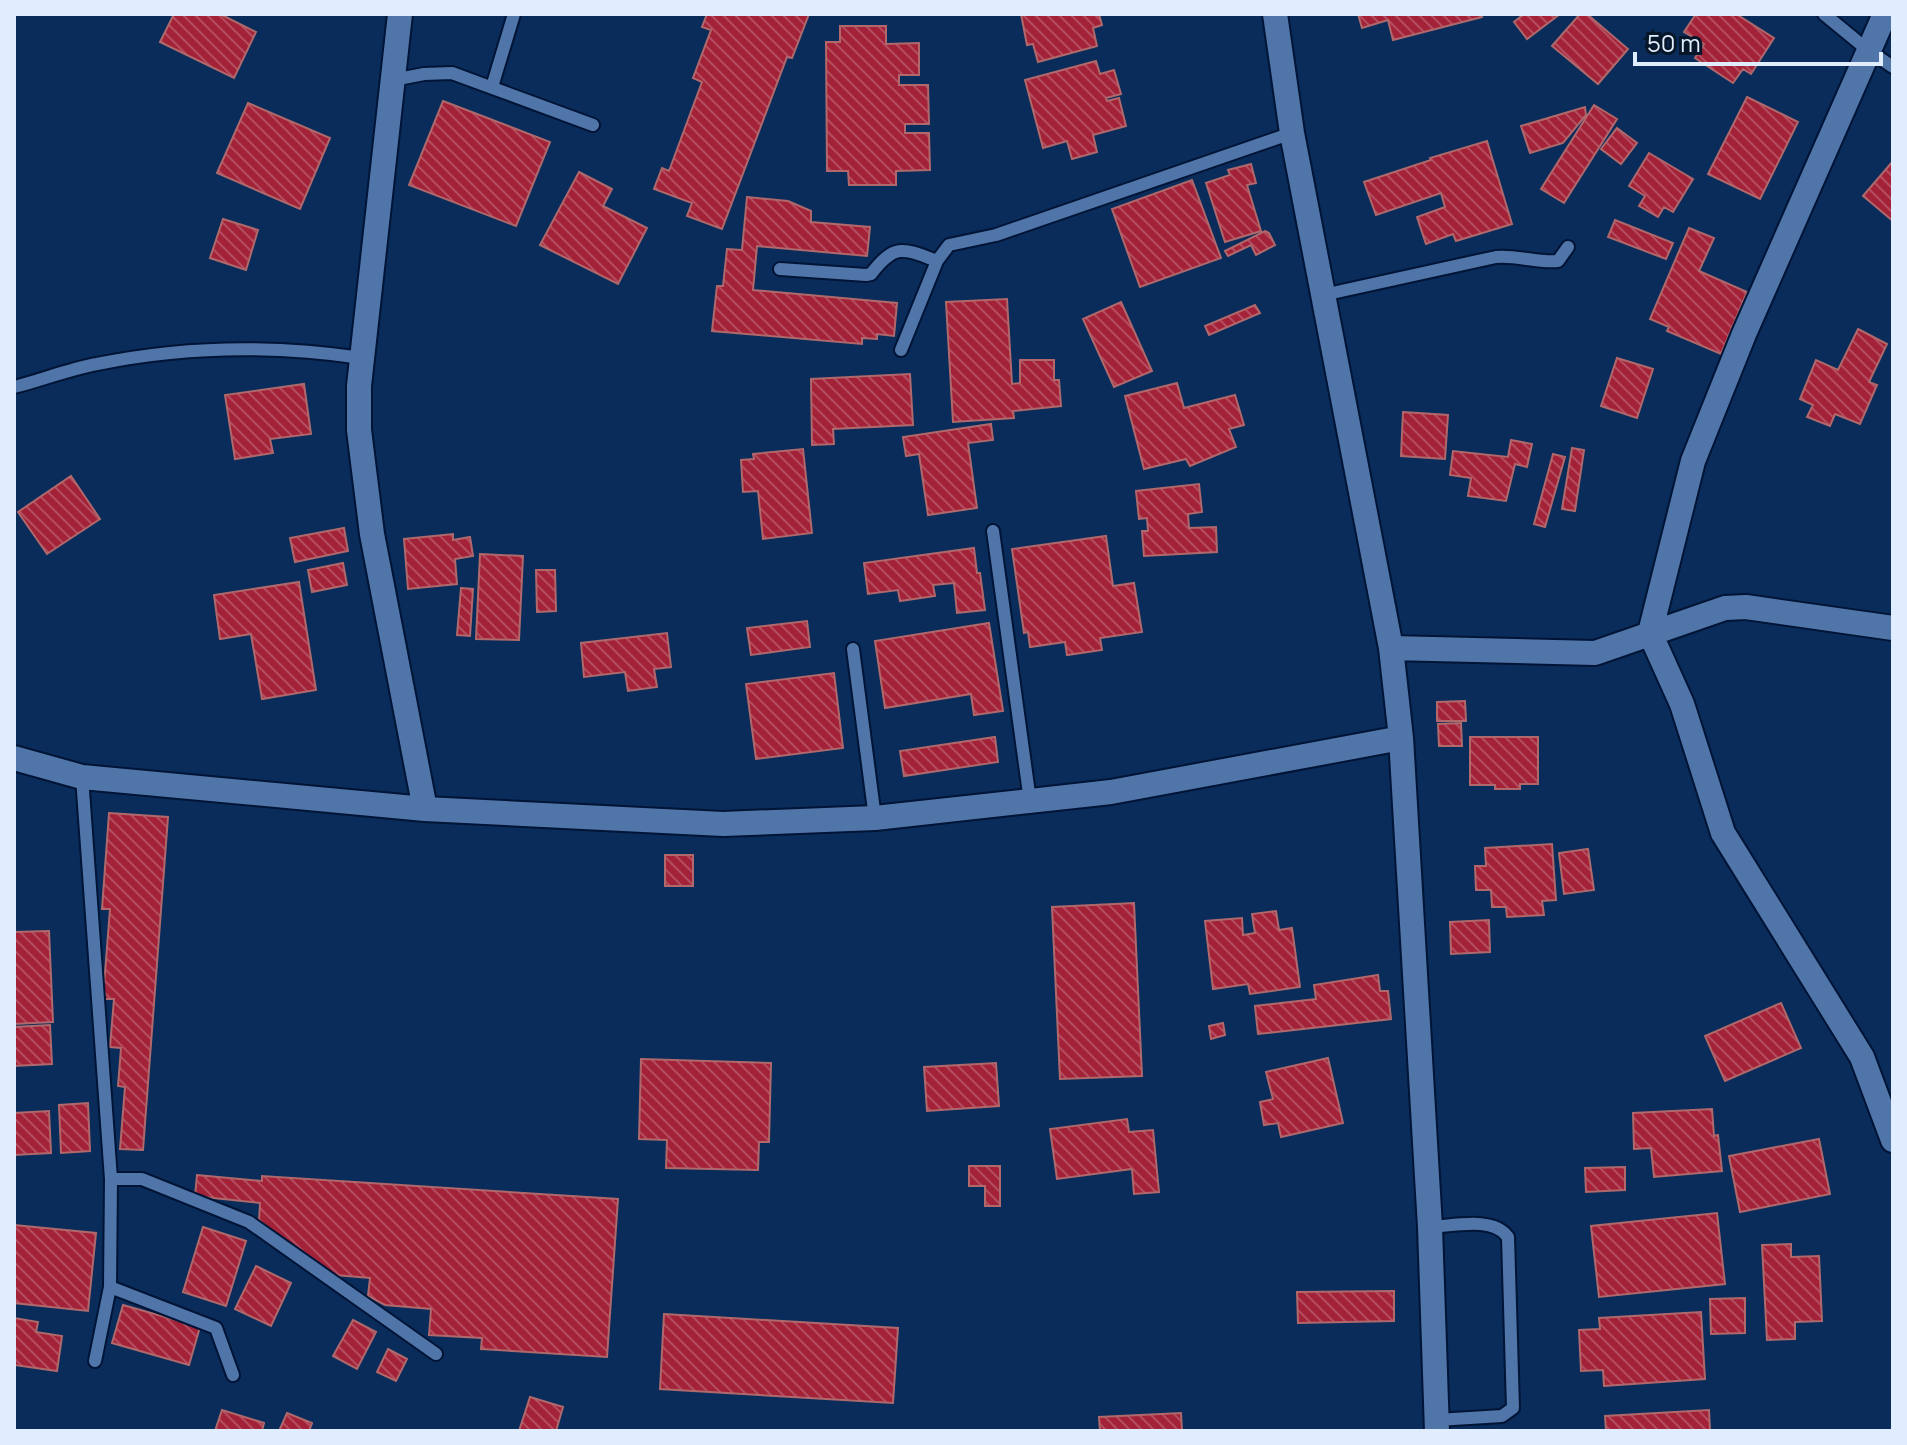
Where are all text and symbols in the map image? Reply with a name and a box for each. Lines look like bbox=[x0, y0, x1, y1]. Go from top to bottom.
scale bar bbox=[1635, 16, 1881, 66]
text: 50 m bbox=[1647, 26, 1701, 59]

